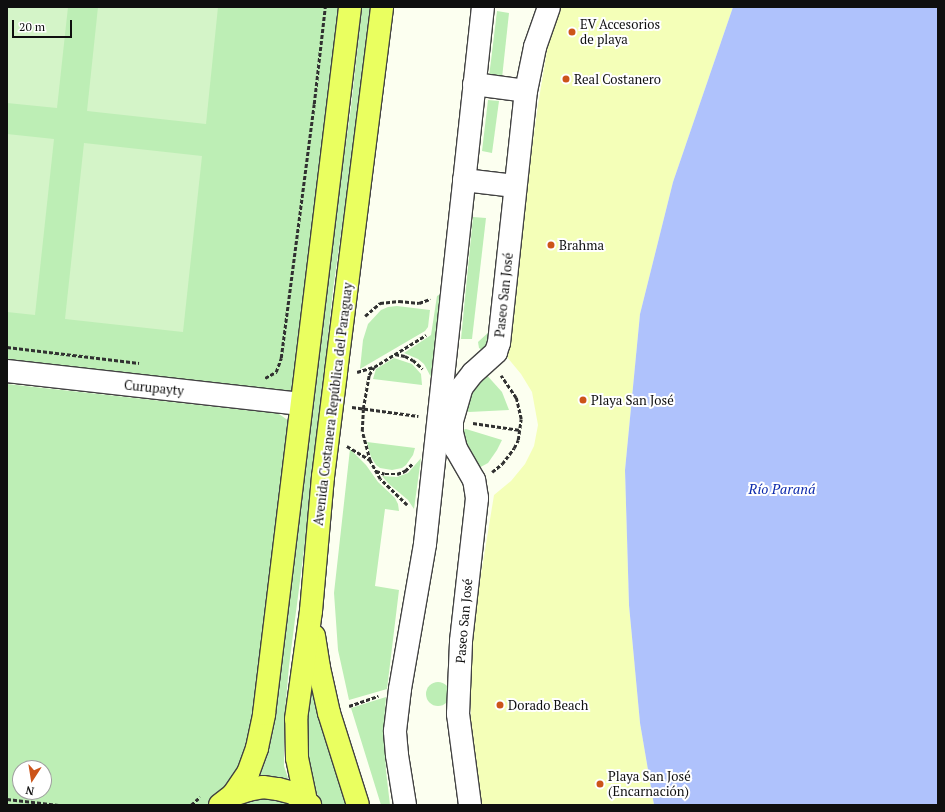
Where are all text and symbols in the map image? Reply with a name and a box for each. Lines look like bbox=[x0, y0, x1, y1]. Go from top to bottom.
scale bar bbox=[14, 12, 74, 38]
place label: EV Accesorios de playa bbox=[580, 17, 661, 48]
text: 20 m bbox=[19, 19, 45, 34]
marker: EV Accesorios de playa bbox=[567, 27, 577, 37]
place label: Real Costanero bbox=[574, 71, 661, 87]
marker: Real Costanero bbox=[561, 74, 571, 84]
place label: Brahma bbox=[559, 237, 604, 253]
marker: Brahma bbox=[546, 240, 556, 250]
street label: Paseo San José bbox=[492, 252, 516, 338]
street label: Avenida Costanera República del Paraguay bbox=[310, 282, 356, 526]
street label: Curupayty bbox=[123, 377, 185, 399]
place label: Playa San José bbox=[591, 392, 674, 408]
marker: Playa San José bbox=[578, 395, 588, 405]
water label: Río Paraná bbox=[749, 481, 815, 497]
street label: Paseo San José bbox=[453, 578, 475, 664]
place label: Dorado Beach bbox=[508, 697, 588, 713]
marker: Dorado Beach bbox=[495, 700, 505, 710]
north arrow bbox=[12, 760, 52, 800]
place label: Playa San José (Encarnación) bbox=[608, 769, 691, 800]
marker: Playa San José (Encarnación) bbox=[595, 779, 605, 789]
text: N bbox=[24, 783, 35, 798]

